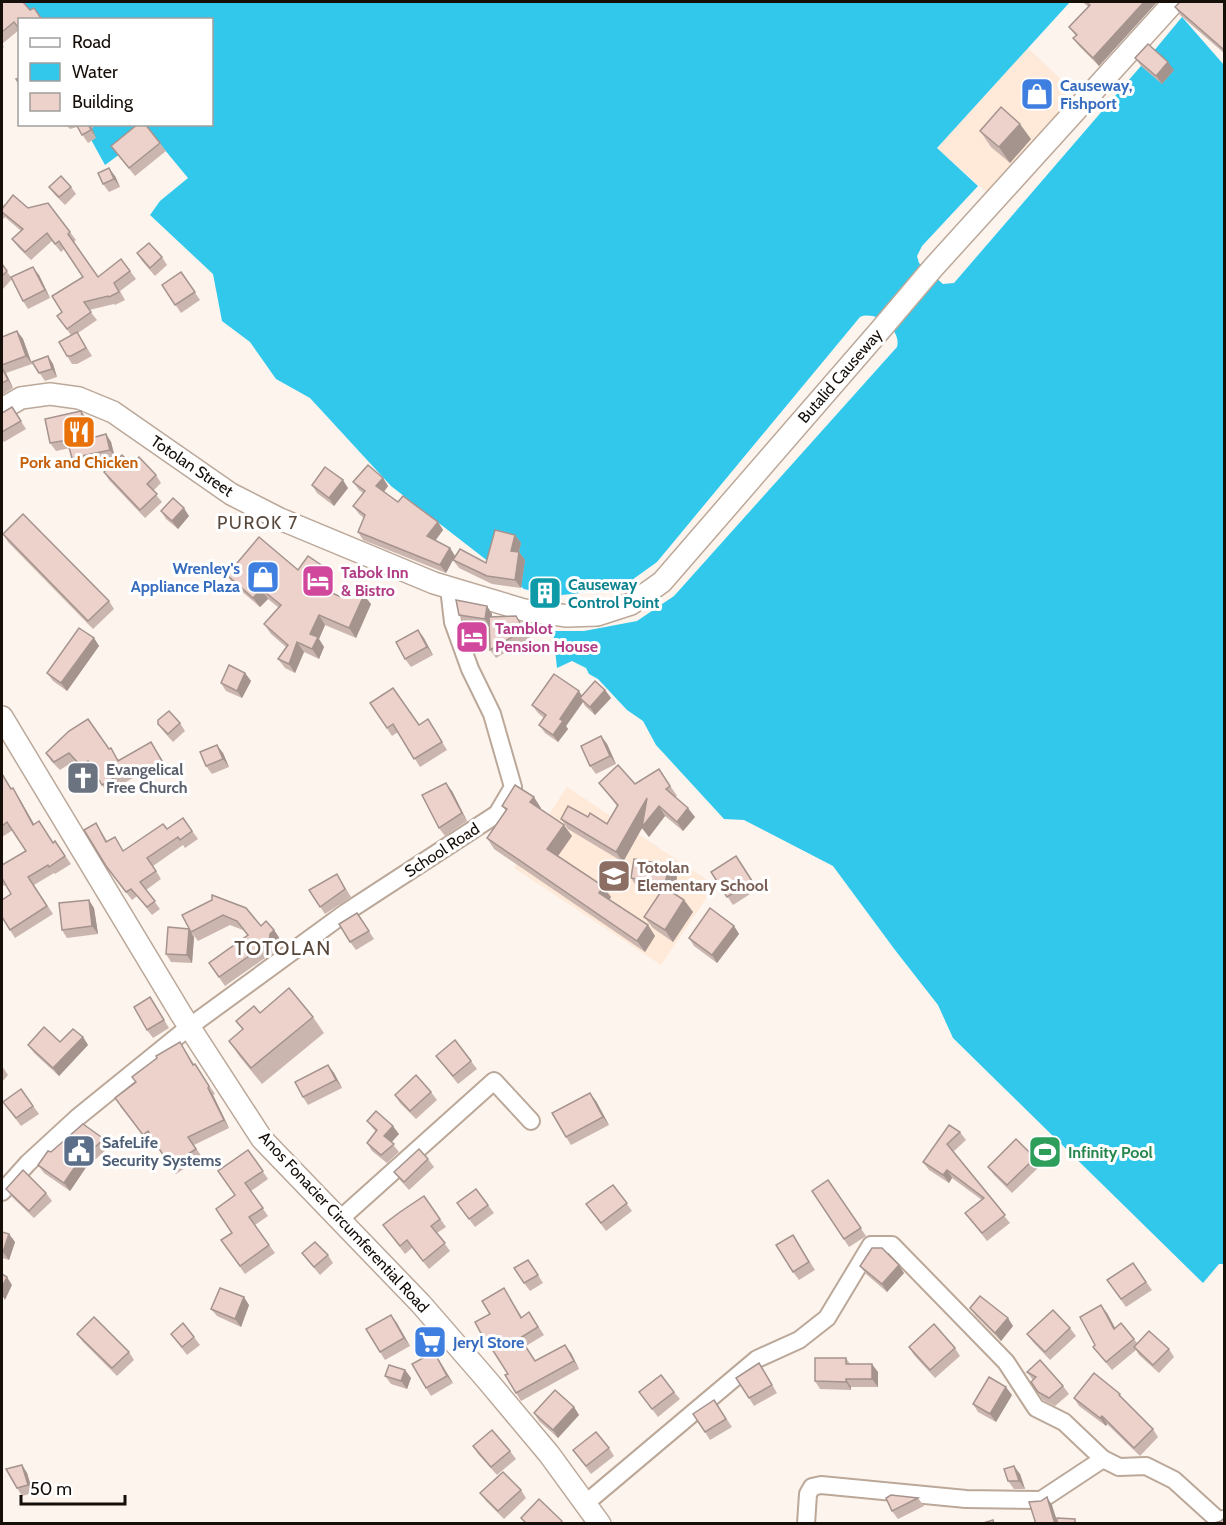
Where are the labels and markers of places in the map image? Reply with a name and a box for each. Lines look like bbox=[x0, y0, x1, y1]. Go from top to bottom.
shop icon: Causeway, Fishport bbox=[1019, 76, 1055, 112]
place label: Causeway, Fishport bbox=[1060, 76, 1133, 113]
restaurant icon: Pork and Chicken bbox=[61, 414, 97, 450]
place label: Pork and Chicken bbox=[20, 453, 138, 472]
place label: Wrenley's Appliance Plaza bbox=[131, 559, 240, 596]
shop icon: Wrenley's Appliance Plaza bbox=[245, 559, 281, 595]
hotel icon: Tabok Inn & Bistro bbox=[300, 563, 336, 599]
place label: Tabok Inn & Bistro bbox=[341, 563, 409, 600]
building icon: Causeway Control Point bbox=[527, 575, 563, 611]
place label: Causeway Control Point bbox=[568, 575, 660, 612]
hotel icon: Tamblot Pension House bbox=[454, 619, 490, 655]
place label: Tamblot Pension House bbox=[495, 619, 598, 656]
church icon: Evangelical Free Church bbox=[65, 760, 101, 796]
place label: Evangelical Free Church bbox=[106, 760, 188, 797]
school or university icon: Totolan Elementary School bbox=[596, 858, 632, 894]
place label: Totolan Elementary School bbox=[637, 858, 768, 895]
public building icon: SafeLife Security Systems bbox=[61, 1133, 97, 1169]
place label: SafeLife Security Systems bbox=[102, 1133, 222, 1170]
sports icon: Infinity Pool bbox=[1027, 1134, 1063, 1170]
place label: Infinity Pool bbox=[1068, 1143, 1153, 1162]
supermarket icon: Jeryl Store bbox=[412, 1324, 448, 1360]
place label: Jeryl Store bbox=[452, 1333, 524, 1352]

